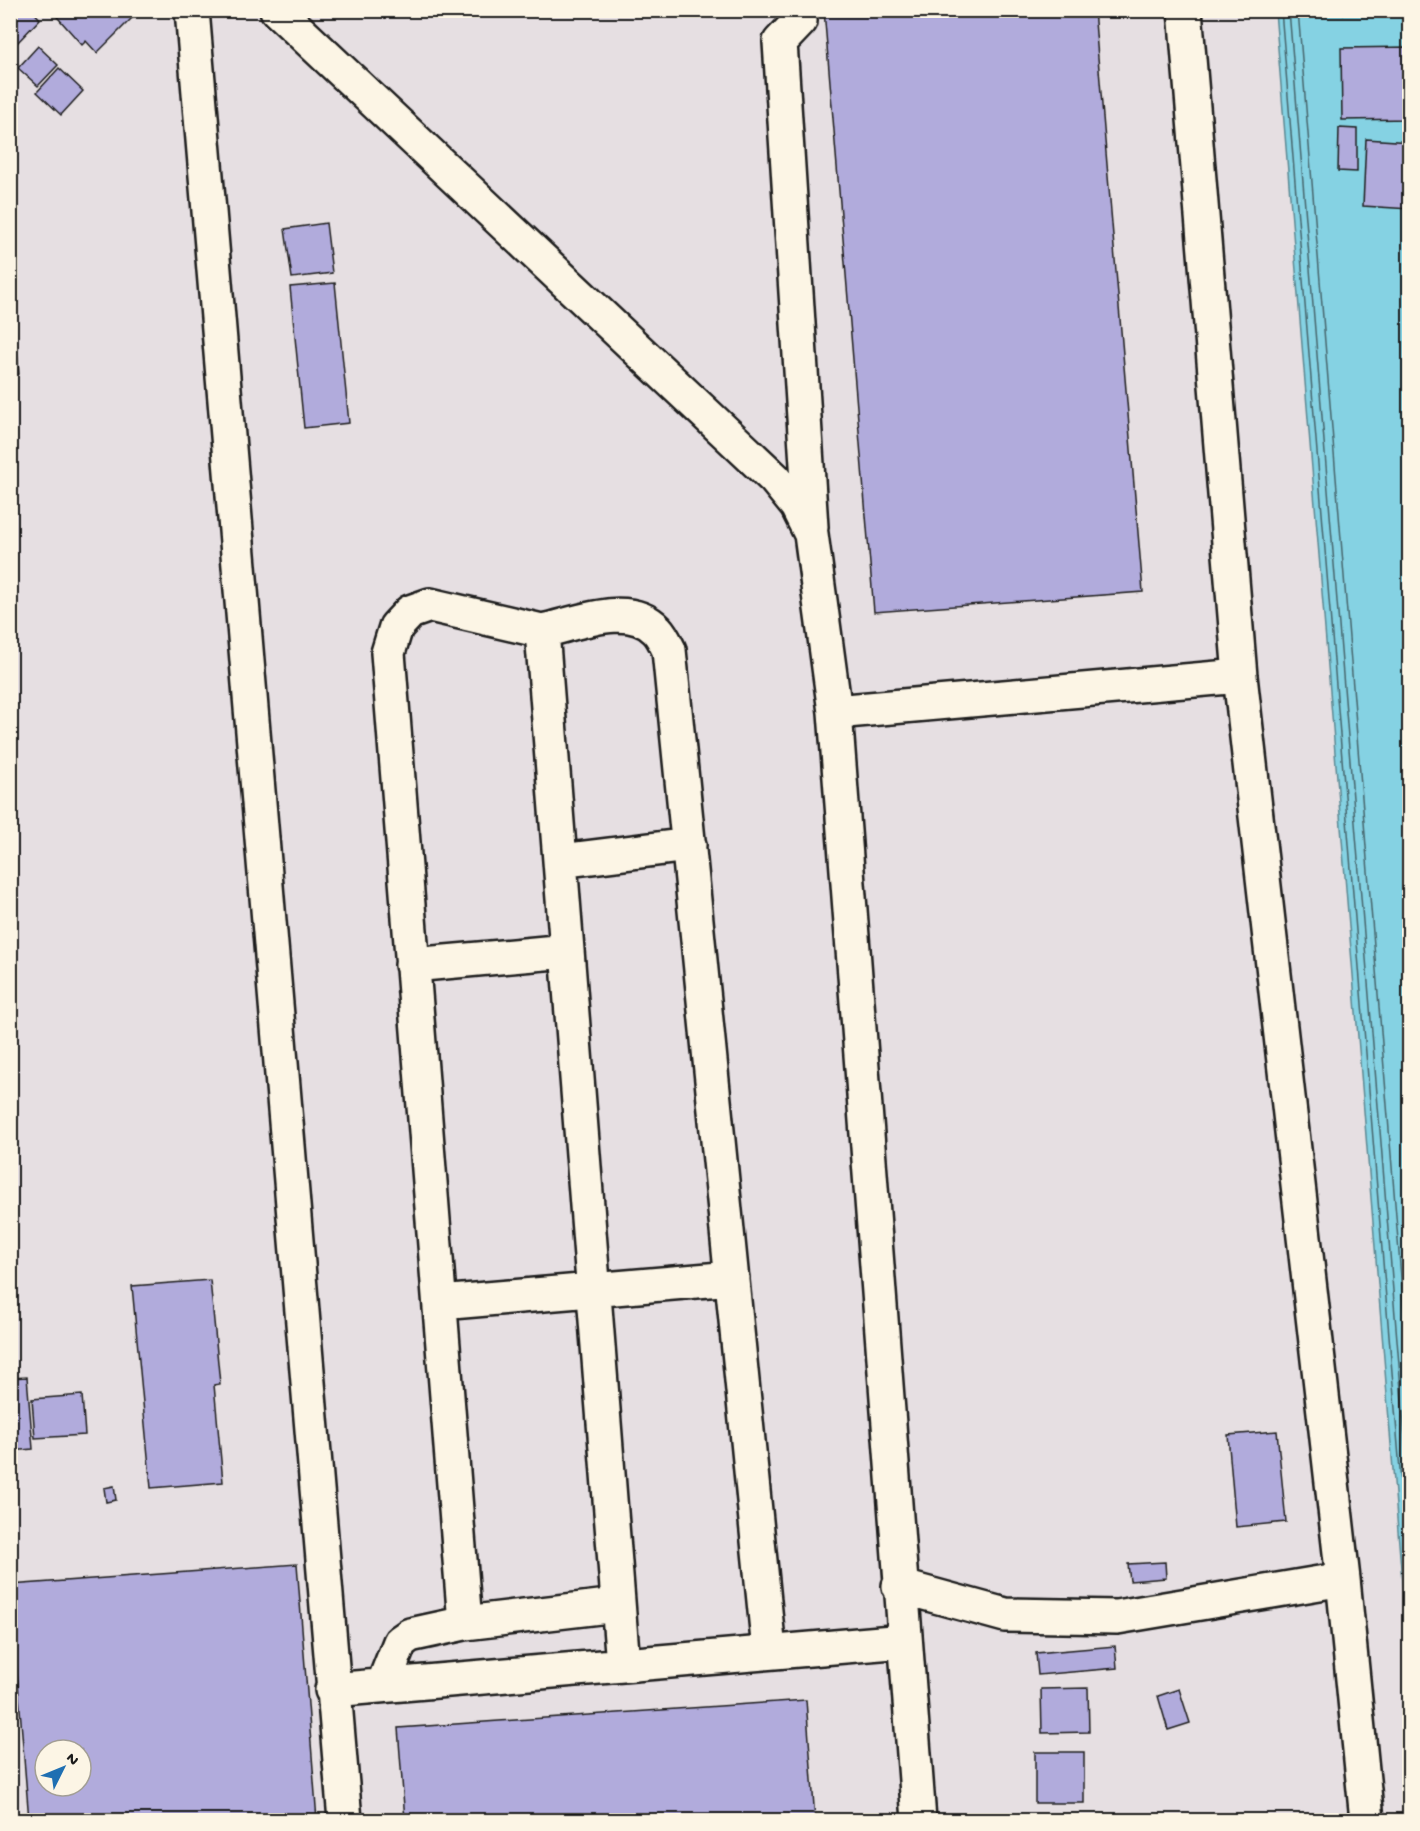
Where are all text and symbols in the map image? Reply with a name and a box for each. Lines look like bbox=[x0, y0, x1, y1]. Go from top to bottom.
north arrow bbox=[33, 1738, 93, 1798]
text: N bbox=[61, 1750, 82, 1771]

